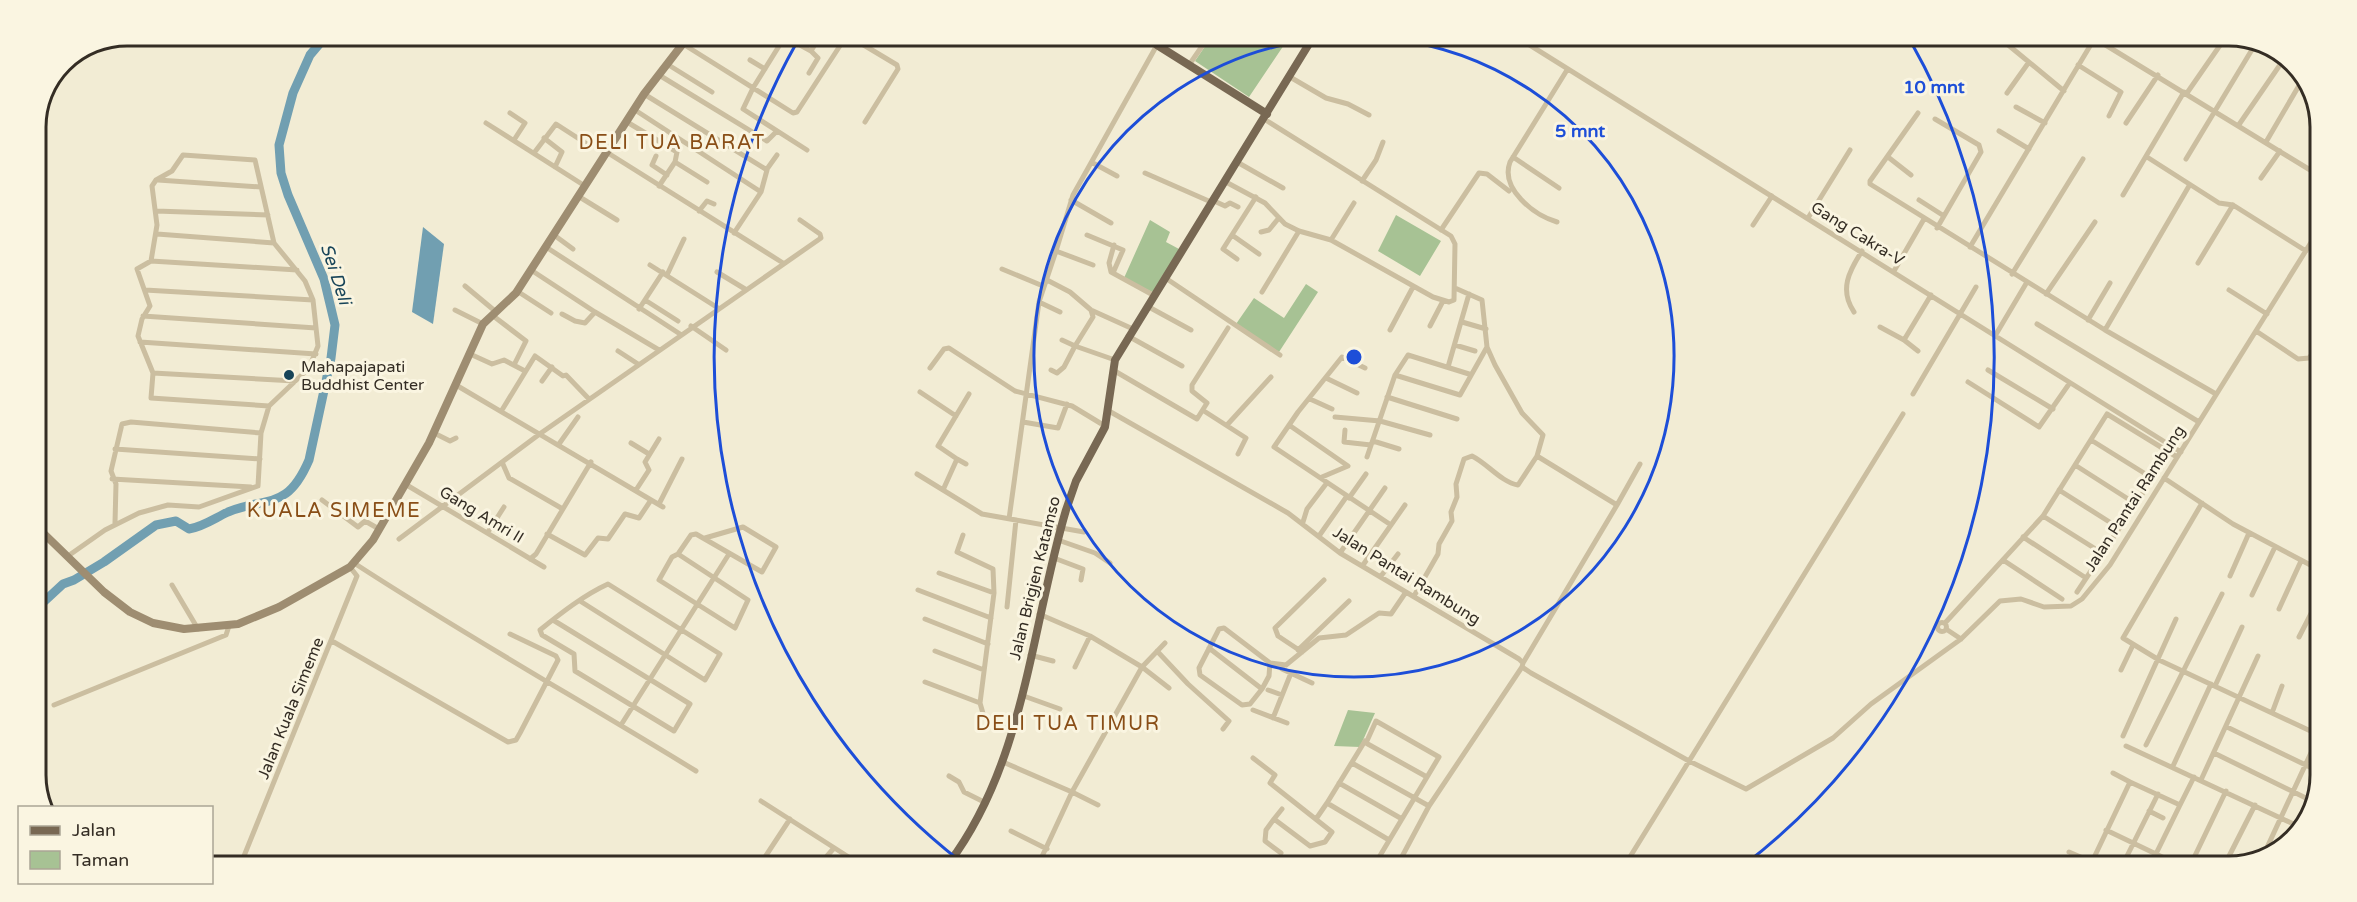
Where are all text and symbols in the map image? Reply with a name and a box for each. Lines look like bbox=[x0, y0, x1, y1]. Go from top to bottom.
text: 10 mnt bbox=[1903, 76, 1965, 98]
text: 5 mnt bbox=[1555, 120, 1605, 142]
district label: DELI TUA BARAT bbox=[578, 131, 766, 155]
street label: Gang Cakra-V bbox=[1807, 197, 1908, 270]
water label: Sei Deli bbox=[316, 241, 357, 310]
centre of rings bbox=[1344, 347, 1364, 367]
place label: Mahapajapati Buddhist Center bbox=[301, 357, 425, 395]
marker: Mahapajapati Buddhist Center bbox=[282, 368, 296, 382]
street label: Jalan Pantai Rambung bbox=[2080, 422, 2190, 575]
street label: Gang Amri II bbox=[436, 482, 527, 548]
street label: Jalan Brigjen Katamso bbox=[1005, 494, 1065, 662]
district label: KUALA SIMEME bbox=[247, 499, 421, 523]
street label: Jalan Pantai Rambung bbox=[1329, 522, 1484, 629]
street label: Jalan Kuala Simeme bbox=[253, 635, 329, 782]
district label: DELI TUA TIMUR bbox=[976, 712, 1160, 736]
legend bbox=[18, 806, 213, 884]
text: Jalan bbox=[72, 819, 116, 841]
text: Taman bbox=[72, 849, 129, 871]

